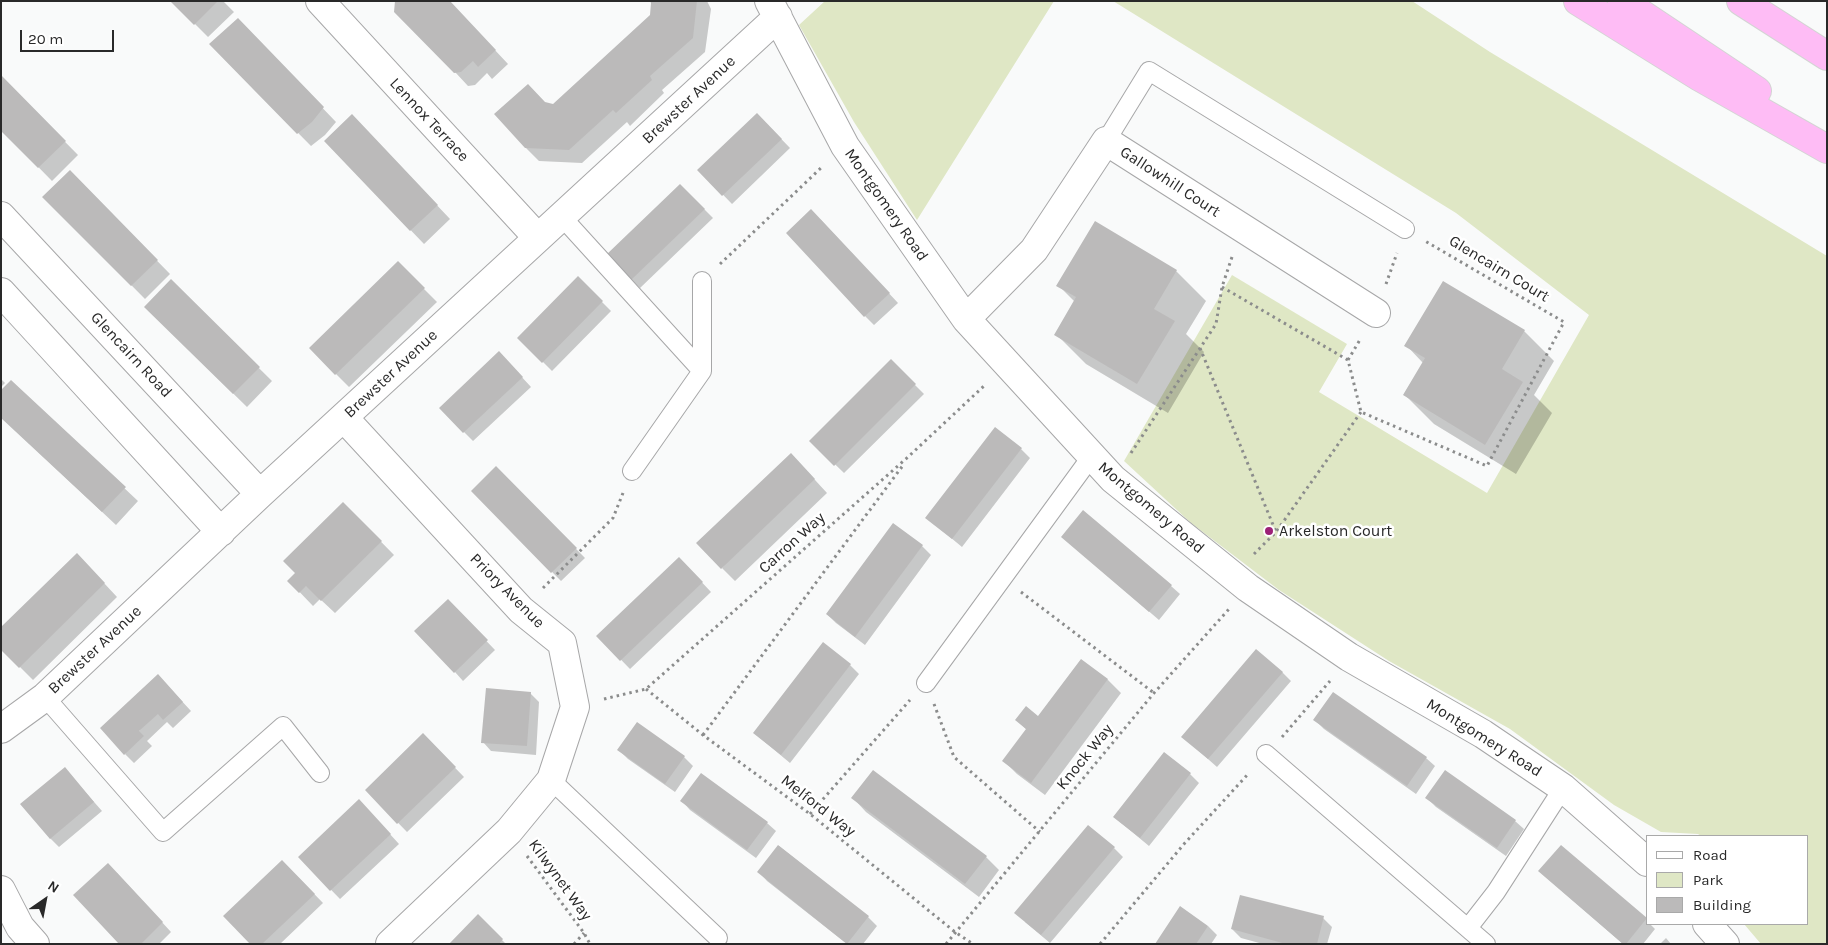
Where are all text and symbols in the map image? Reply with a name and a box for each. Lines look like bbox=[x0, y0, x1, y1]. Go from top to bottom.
scale bar bbox=[22, 20, 116, 52]
text: 20 m bbox=[28, 30, 63, 48]
street label: Brewster Avenue bbox=[638, 52, 740, 148]
street label: Lennox Terrace bbox=[385, 74, 473, 166]
street label: Gallowhill Court bbox=[1116, 142, 1224, 222]
street label: Montgomery Road bbox=[840, 145, 932, 265]
street label: Glencairn Court bbox=[1445, 231, 1553, 307]
street label: Glencairn Road bbox=[86, 308, 176, 402]
street label: Brewster Avenue bbox=[340, 326, 442, 422]
street label: Montgomery Road bbox=[1094, 458, 1208, 558]
street label: Carron Way bbox=[755, 508, 829, 578]
place label: Arkelston Court bbox=[1279, 521, 1392, 541]
marker: Arkelston Court bbox=[1263, 525, 1275, 537]
street label: Priory Avenue bbox=[466, 550, 548, 632]
street label: Brewster Avenue bbox=[44, 602, 146, 698]
street label: Montgomery Road bbox=[1423, 695, 1545, 781]
street label: Knock Way bbox=[1053, 720, 1117, 794]
street label: Melford Way bbox=[777, 771, 859, 841]
legend bbox=[1646, 835, 1808, 925]
street label: Kilwynet Way bbox=[524, 836, 596, 924]
text: Road bbox=[1693, 846, 1728, 864]
text: Park bbox=[1693, 871, 1723, 889]
north arrow bbox=[20, 875, 70, 925]
text: N bbox=[45, 877, 62, 897]
text: Building bbox=[1693, 896, 1751, 914]

